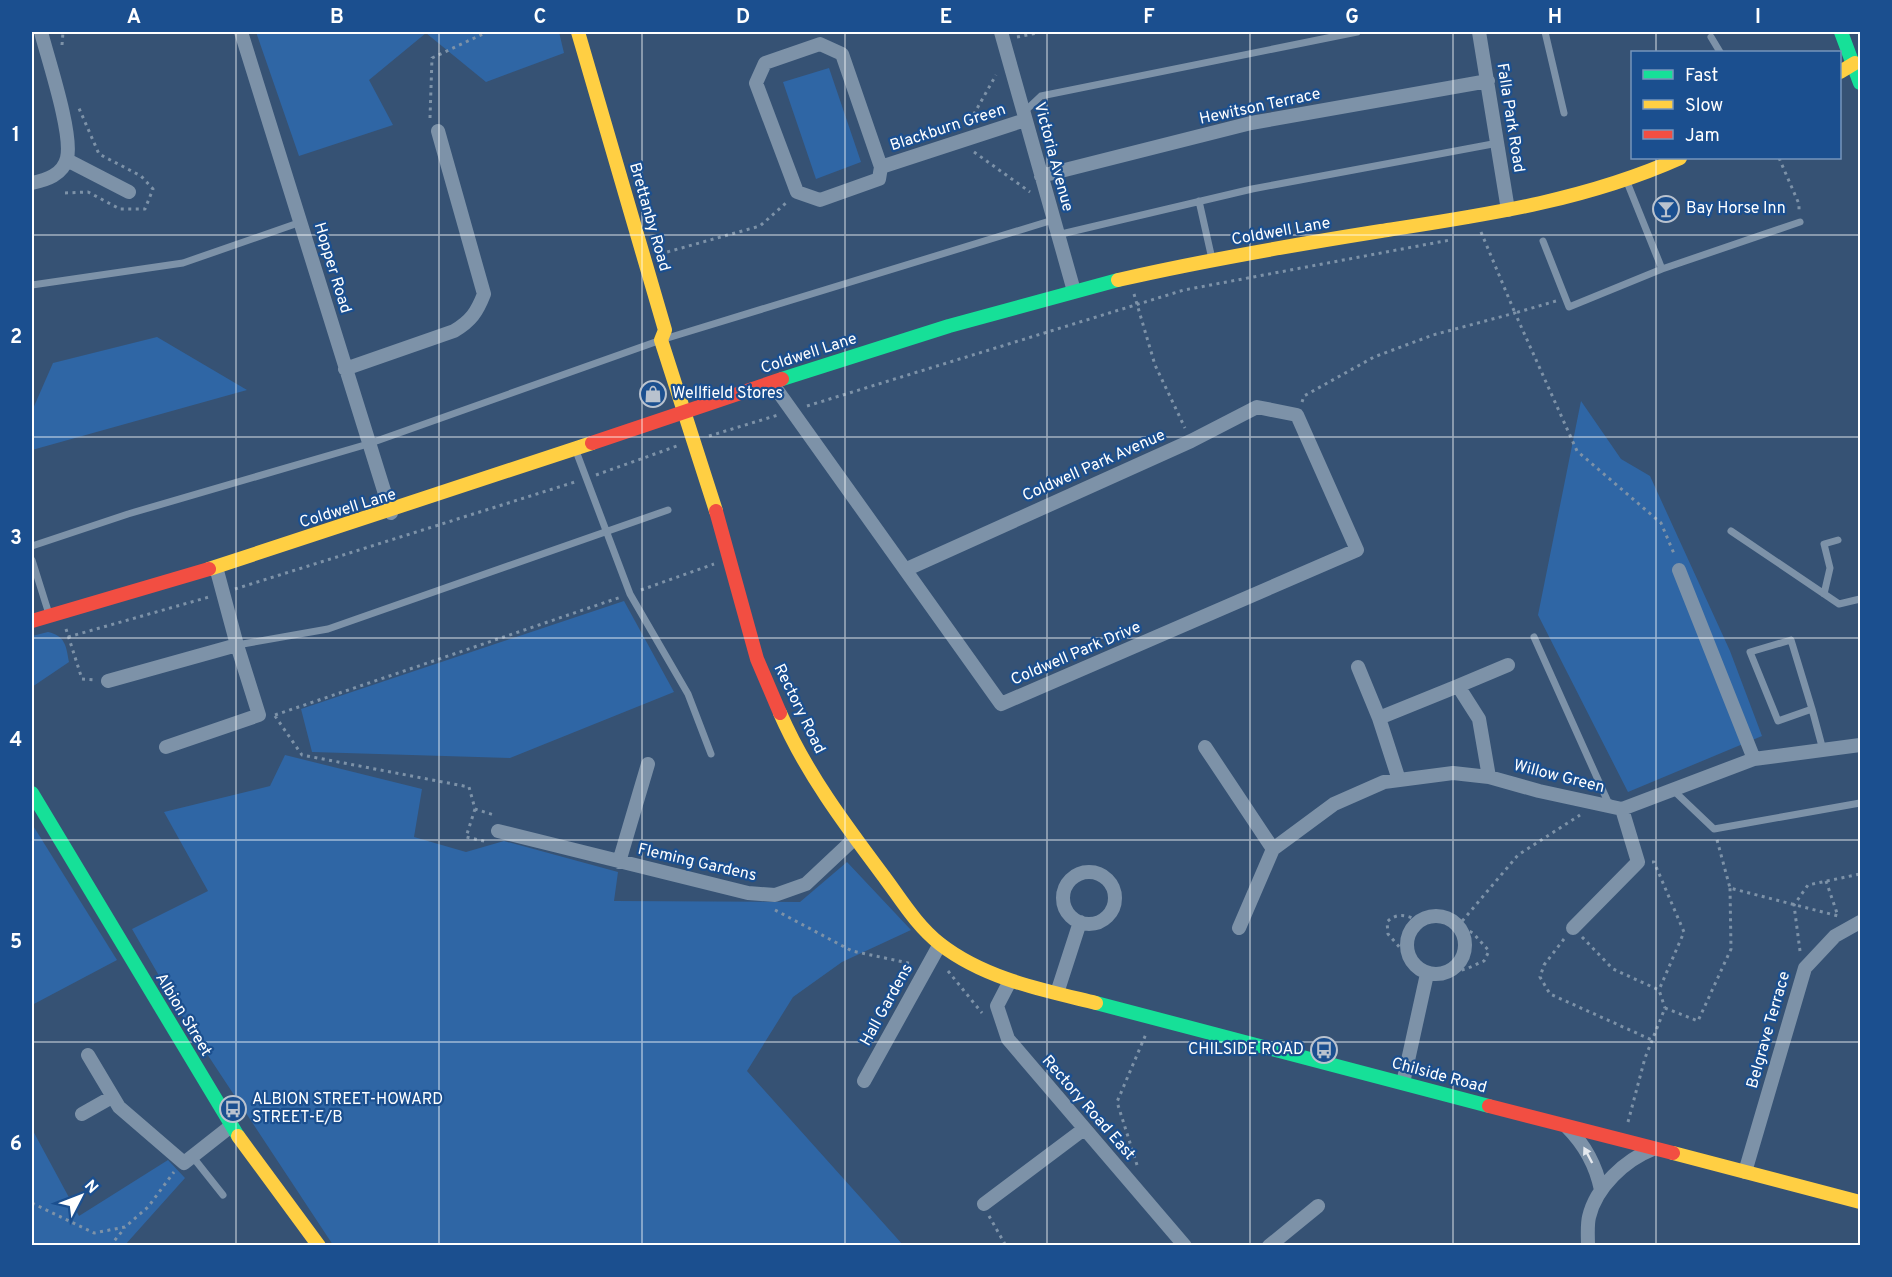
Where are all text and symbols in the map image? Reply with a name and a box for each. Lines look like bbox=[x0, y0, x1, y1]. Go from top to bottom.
text: A bbox=[127, 5, 141, 31]
text: B bbox=[330, 5, 344, 31]
text: C bbox=[534, 5, 546, 31]
text: D bbox=[736, 5, 750, 31]
text: E bbox=[940, 5, 952, 31]
text: F bbox=[1143, 5, 1155, 31]
text: G bbox=[1345, 5, 1359, 31]
text: H bbox=[1548, 5, 1562, 31]
text: I bbox=[1755, 5, 1761, 31]
legend bbox=[1631, 51, 1841, 159]
street label: Falla Park Road bbox=[1491, 62, 1529, 174]
text: Fast bbox=[1685, 65, 1718, 88]
street label: Hewitson Terrace bbox=[1198, 84, 1322, 130]
text: Slow bbox=[1685, 95, 1723, 118]
street label: Blackburn Green bbox=[888, 100, 1008, 156]
street label: Victoria Avenue bbox=[1029, 100, 1077, 214]
text: 1 bbox=[12, 123, 20, 149]
text: Jam bbox=[1685, 125, 1720, 148]
street label: Brettanby Road bbox=[624, 160, 674, 274]
bar icon: Bay Horse Inn bbox=[1651, 194, 1681, 224]
place label: Bay Horse Inn bbox=[1686, 199, 1786, 219]
street label: Coldwell Lane bbox=[1230, 213, 1332, 251]
street label: Hopper Road bbox=[309, 220, 355, 316]
text: 2 bbox=[10, 325, 22, 351]
street label: Coldwell Lane bbox=[758, 329, 860, 379]
shop icon: Wellfield Stores bbox=[638, 379, 668, 409]
place label: Wellfield Stores bbox=[672, 384, 783, 404]
street label: Coldwell Park Avenue bbox=[1019, 426, 1169, 506]
street label: Coldwell Lane bbox=[297, 485, 399, 533]
text: 3 bbox=[10, 526, 22, 552]
street label: Coldwell Park Drive bbox=[1008, 618, 1144, 690]
street label: Rectory Road bbox=[769, 661, 829, 757]
text: 4 bbox=[10, 728, 22, 754]
street label: Willow Green bbox=[1511, 756, 1607, 798]
street label: Fleming Gardens bbox=[636, 840, 758, 886]
text: 5 bbox=[10, 930, 22, 956]
street label: Hall Gardens bbox=[856, 960, 918, 1050]
street label: Belgrave Terrace bbox=[1743, 969, 1795, 1091]
street label: Albion Street bbox=[150, 970, 216, 1060]
bus stop icon: CHILSIDE ROAD bbox=[1309, 1035, 1339, 1065]
place label: CHILSIDE ROAD bbox=[1188, 1040, 1304, 1060]
street label: Rectory Road East bbox=[1037, 1051, 1139, 1165]
street label: Chilside Road bbox=[1389, 1054, 1489, 1098]
place label: ALBION STREET-HOWARD STREET-E/B bbox=[252, 1090, 443, 1128]
bus stop icon: ALBION STREET-HOWARD STREET-E/B bbox=[218, 1094, 248, 1124]
text: 6 bbox=[10, 1132, 22, 1158]
one-way arrow bbox=[1583, 1146, 1593, 1163]
north arrow bbox=[51, 1166, 111, 1226]
text: N bbox=[79, 1176, 102, 1198]

